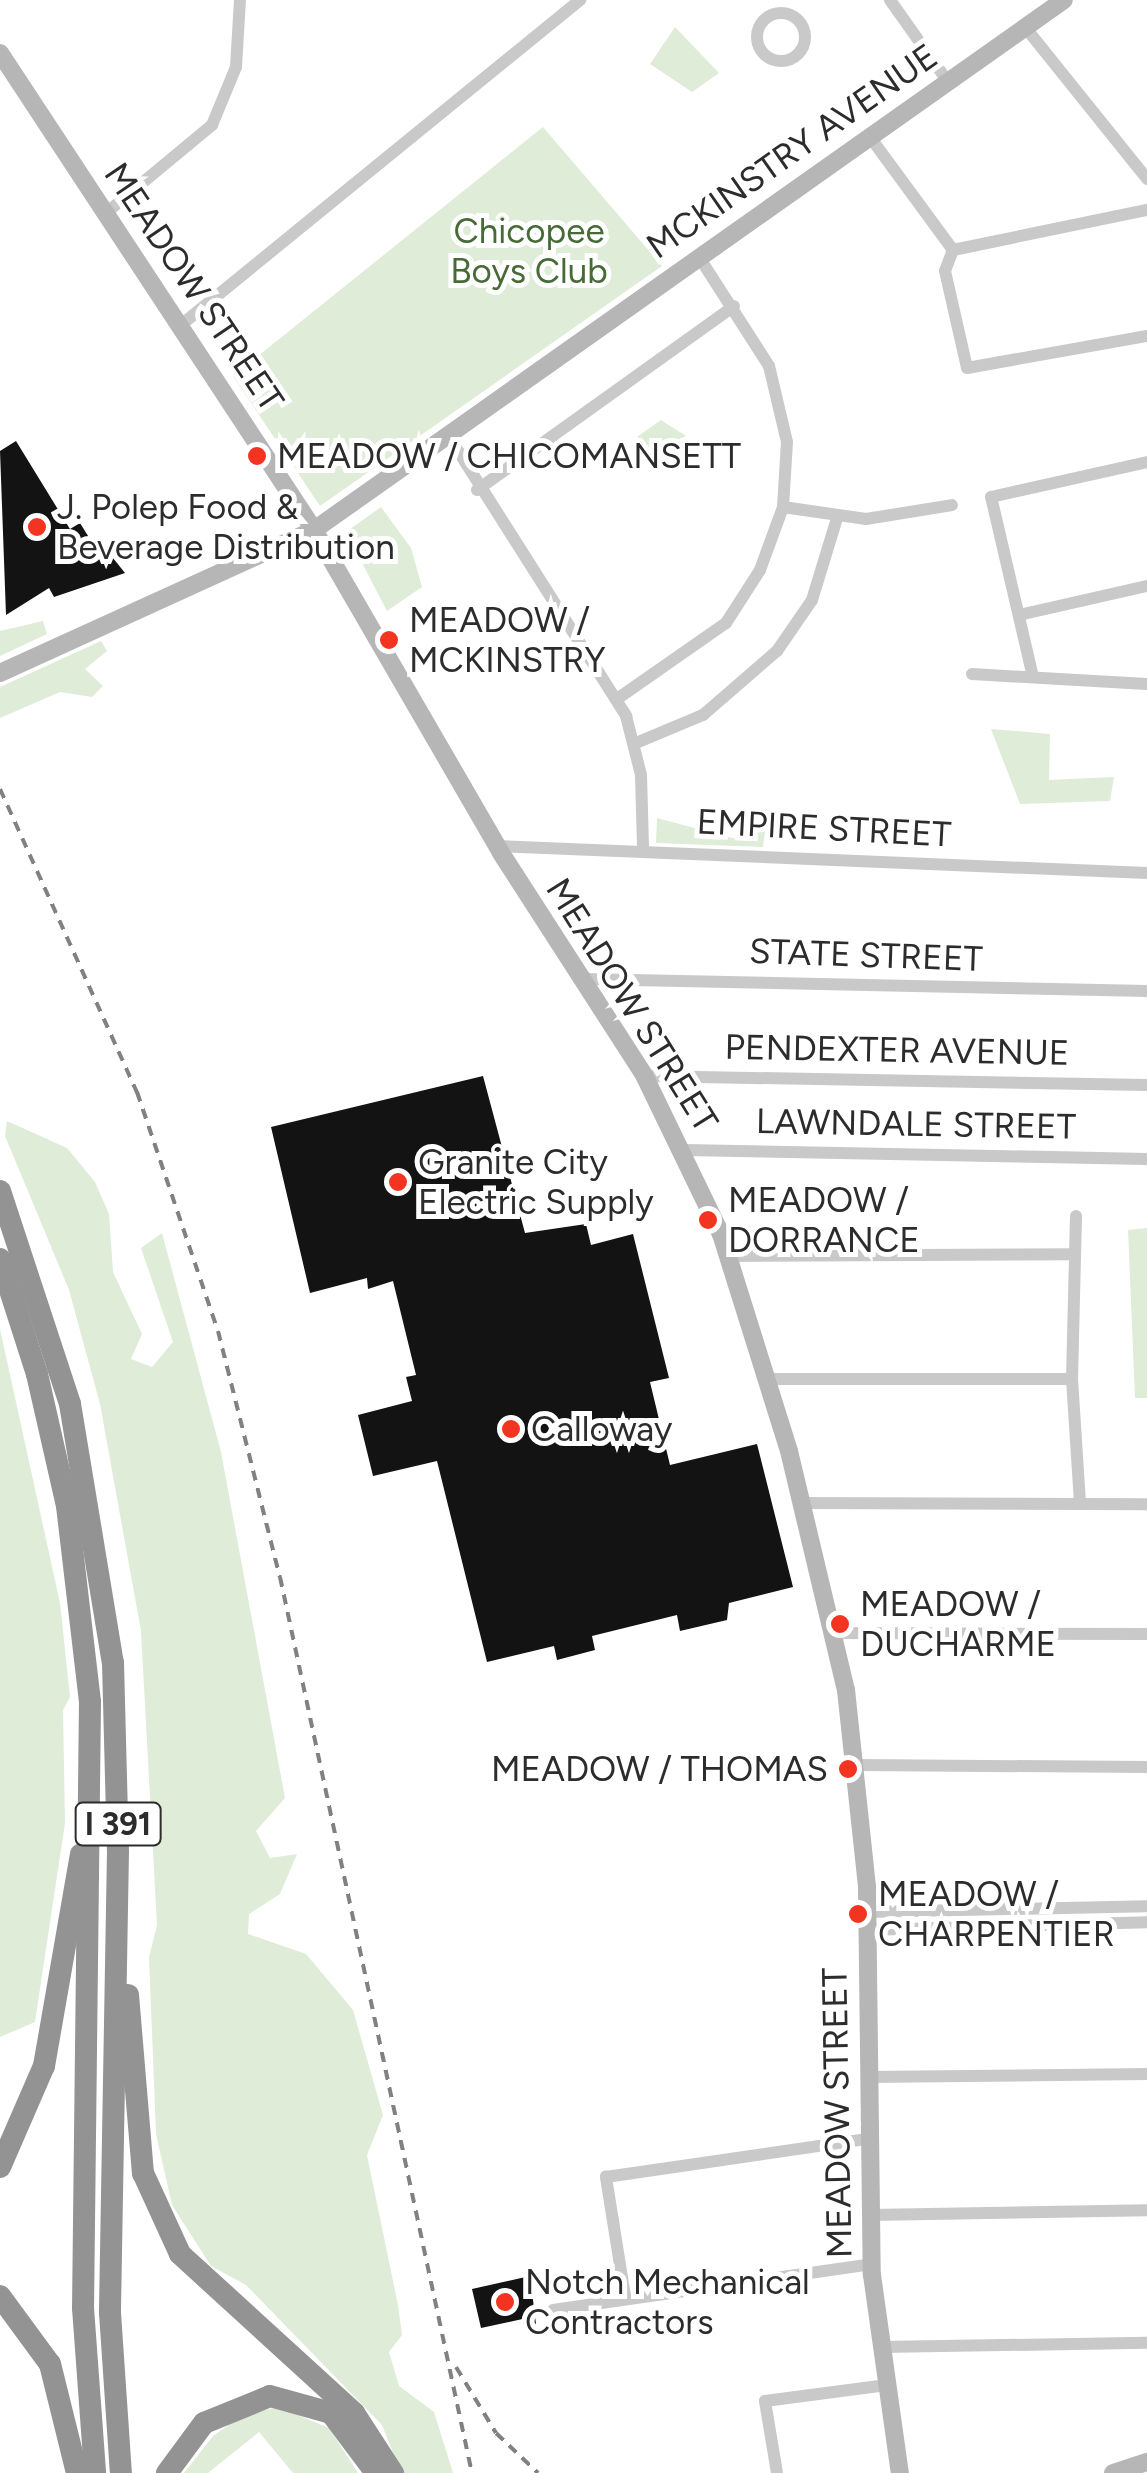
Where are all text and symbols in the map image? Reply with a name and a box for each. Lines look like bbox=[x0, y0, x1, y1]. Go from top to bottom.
street label: MCKINSTRY AVENUE bbox=[639, 35, 945, 267]
street label: MEADOW STREET bbox=[95, 155, 293, 419]
park label: Chicopee Boys Club bbox=[450, 210, 608, 292]
place label: MEADOW / CHICOMANSETT bbox=[277, 435, 741, 477]
marker: MEADOW / CHICOMANSETT bbox=[246, 445, 268, 467]
place label: J. Polep Food & Beverage Distribution bbox=[57, 486, 395, 568]
marker: J. Polep Food & Beverage Distribution bbox=[26, 516, 48, 538]
place label: MEADOW / MCKINSTRY bbox=[409, 599, 606, 681]
marker: MEADOW / MCKINSTRY bbox=[378, 629, 400, 651]
street label: EMPIRE STREET bbox=[696, 800, 952, 856]
street label: MEADOW STREET bbox=[537, 871, 727, 1139]
street label: STATE STREET bbox=[748, 930, 984, 980]
street label: PENDEXTER AVENUE bbox=[724, 1026, 1070, 1074]
street label: LAWNDALE STREET bbox=[756, 1100, 1076, 1148]
place label: Granite City Electric Supply bbox=[418, 1141, 654, 1223]
marker: Granite City Electric Supply bbox=[387, 1171, 409, 1193]
place label: MEADOW / DORRANCE bbox=[728, 1179, 920, 1261]
marker: MEADOW / DORRANCE bbox=[697, 1209, 719, 1231]
place label: Calloway bbox=[531, 1408, 672, 1450]
marker: Calloway bbox=[500, 1418, 522, 1440]
place label: MEADOW / DUCHARME bbox=[860, 1583, 1056, 1665]
marker: MEADOW / DUCHARME bbox=[829, 1613, 851, 1635]
place label: MEADOW / THOMAS bbox=[491, 1748, 828, 1790]
marker: MEADOW / THOMAS bbox=[837, 1758, 859, 1780]
road number: I 391 bbox=[73, 1797, 163, 1851]
place label: MEADOW / CHARPENTIER bbox=[878, 1873, 1115, 1955]
marker: MEADOW / CHARPENTIER bbox=[847, 1903, 869, 1925]
street label: MEADOW STREET bbox=[813, 1967, 861, 2259]
place label: Notch Mechanical Contractors bbox=[525, 2261, 810, 2343]
marker: Notch Mechanical Contractors bbox=[494, 2291, 516, 2313]

